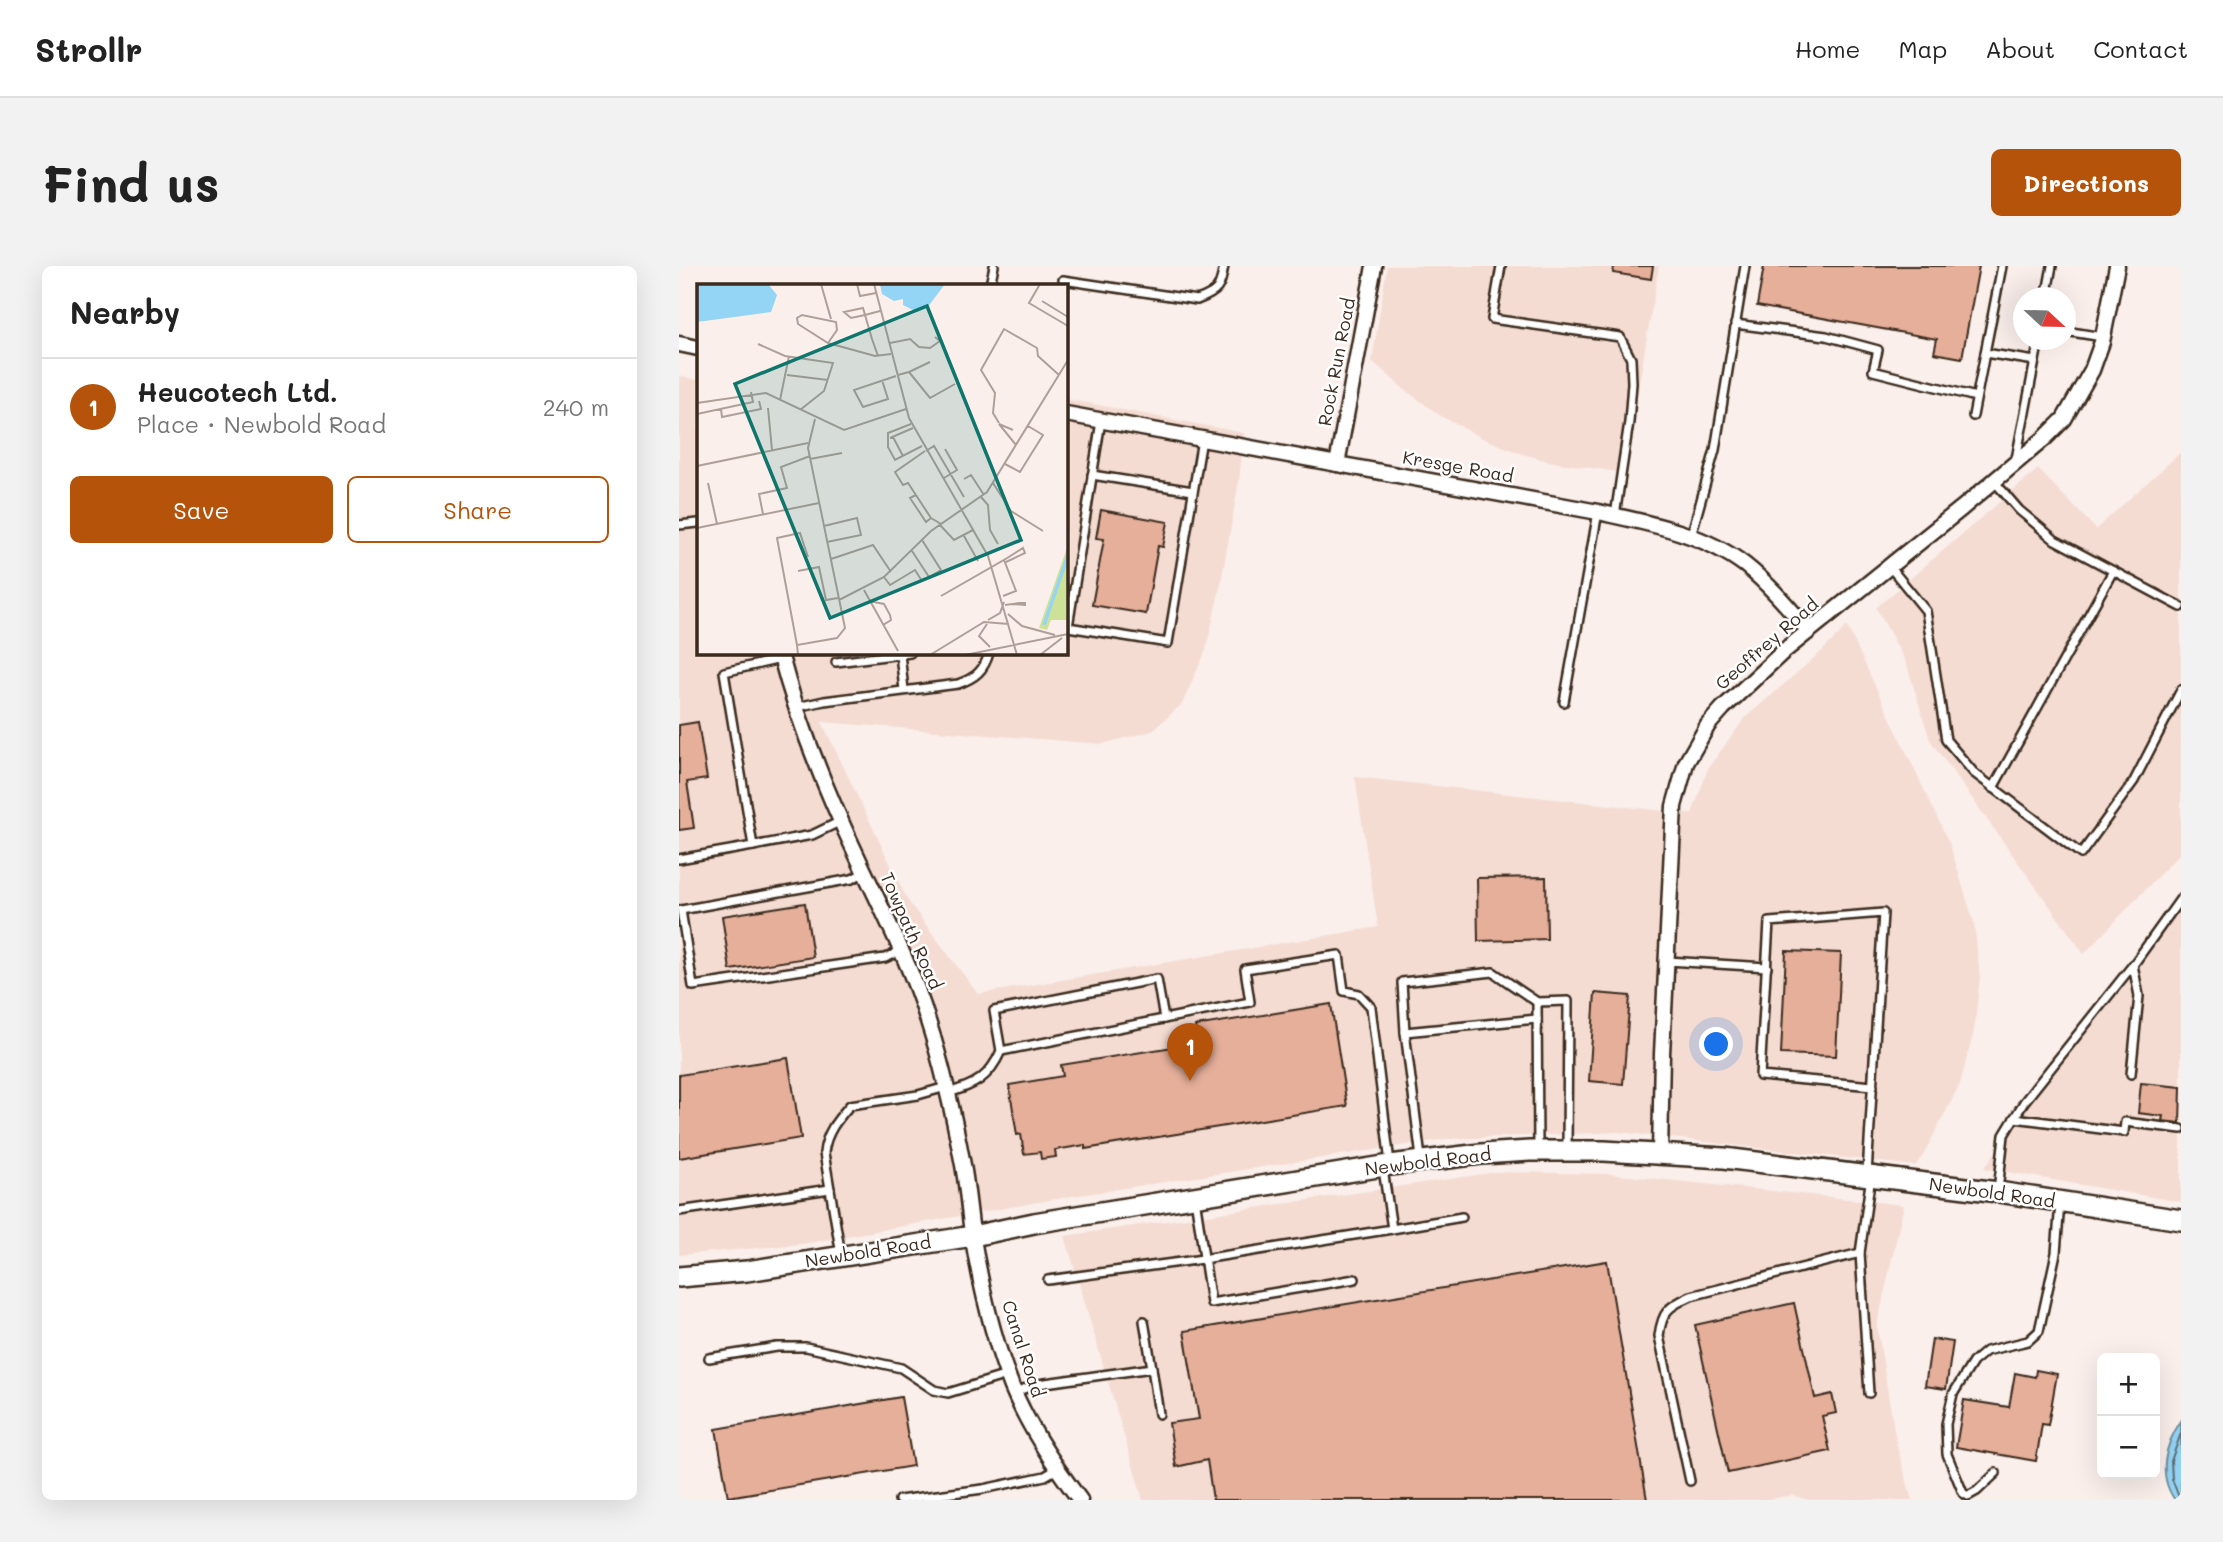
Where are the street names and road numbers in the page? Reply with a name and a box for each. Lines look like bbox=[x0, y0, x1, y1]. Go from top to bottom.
street label: Rock Run Road bbox=[1312, 296, 1360, 428]
street label: Kresge Road bbox=[1401, 444, 1515, 488]
street label: Geoffrey Road bbox=[1710, 592, 1823, 695]
street label: Towpath Road bbox=[875, 868, 948, 993]
street label: Newbold Road bbox=[1363, 1141, 1492, 1181]
street label: Newbold Road bbox=[1928, 1171, 2057, 1213]
street label: Newbold Road bbox=[803, 1229, 932, 1273]
street label: Canal Road bbox=[997, 1297, 1051, 1400]

